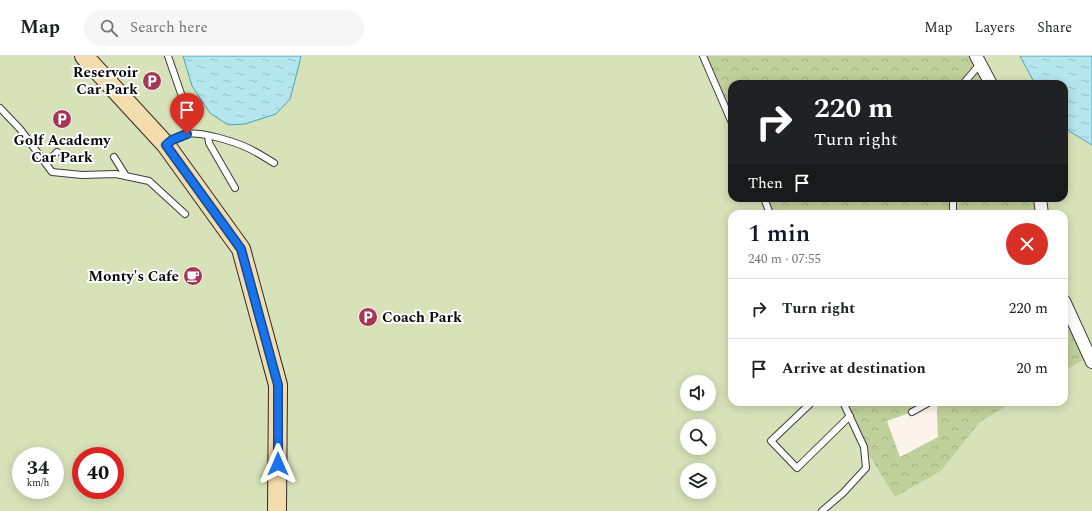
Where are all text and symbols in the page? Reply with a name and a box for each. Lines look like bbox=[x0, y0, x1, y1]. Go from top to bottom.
search box bbox=[84, 10, 364, 46]
text: Map bbox=[20, 13, 60, 42]
text: Search here bbox=[130, 16, 208, 39]
icon: search bbox=[98, 17, 120, 39]
text: Map bbox=[924, 17, 953, 38]
text: Layers bbox=[975, 17, 1015, 38]
text: Share bbox=[1037, 17, 1072, 38]
place label: Reservoir Car Park bbox=[73, 61, 139, 101]
parking icon: Reservoir Car Park bbox=[141, 70, 163, 92]
text: 220 m bbox=[814, 87, 893, 130]
pin bbox=[170, 93, 204, 134]
icon: right bbox=[748, 96, 800, 148]
icon: arrive bbox=[176, 99, 198, 121]
parking icon: Golf Academy Car Park bbox=[51, 108, 73, 130]
text: Turn right bbox=[814, 126, 897, 153]
place label: Golf Academy Car Park bbox=[13, 129, 111, 169]
text: Then bbox=[748, 172, 783, 195]
icon: arrive bbox=[791, 172, 813, 194]
text: 1 min bbox=[748, 216, 810, 252]
button: close bbox=[1006, 223, 1048, 265]
text: 240 m · 07:55 bbox=[748, 249, 821, 269]
place label: Monty's Cafe bbox=[88, 265, 179, 288]
cafe icon: Monty's Cafe bbox=[182, 265, 204, 287]
text: Turn right bbox=[782, 297, 855, 320]
text: 220 m bbox=[1009, 297, 1048, 320]
icon: right bbox=[748, 298, 770, 320]
parking icon: Coach Park bbox=[357, 306, 379, 328]
place label: Coach Park bbox=[382, 306, 462, 329]
text: Arrive at destination bbox=[782, 357, 926, 380]
text: 20 m bbox=[1016, 357, 1048, 380]
icon: arrive bbox=[748, 358, 770, 380]
map controls bbox=[680, 375, 716, 499]
button: sound bbox=[680, 375, 716, 411]
button: search bbox=[680, 419, 716, 455]
position arrow bbox=[257, 443, 299, 485]
speed limit sign: 40 bbox=[72, 447, 124, 499]
text: 34 bbox=[27, 453, 49, 483]
button: layers bbox=[680, 463, 716, 499]
text: km/h bbox=[27, 475, 49, 491]

